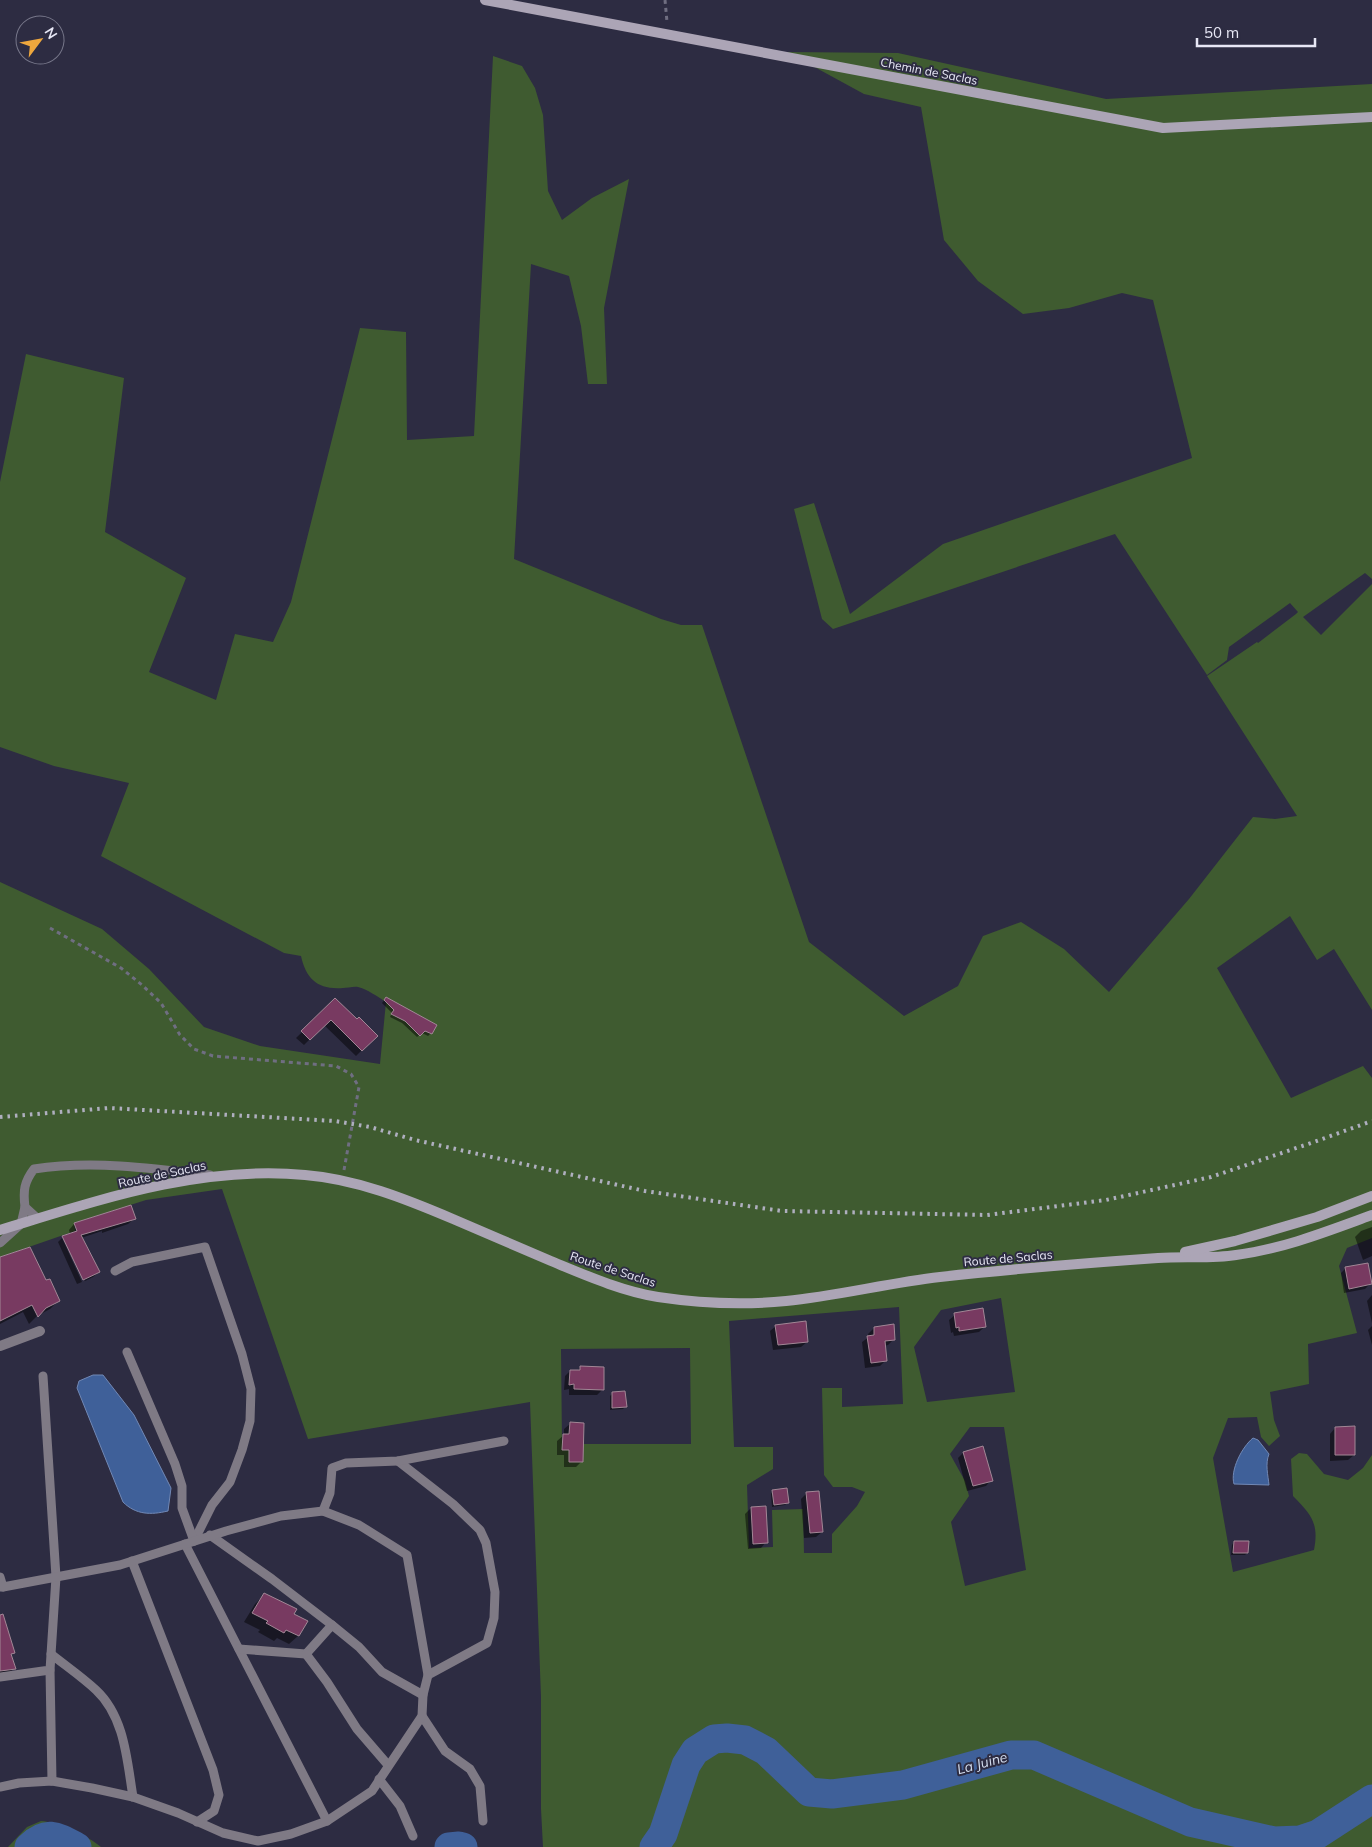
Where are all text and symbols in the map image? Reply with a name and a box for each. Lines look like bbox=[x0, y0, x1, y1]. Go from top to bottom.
north arrow bbox=[15, 15, 65, 65]
scale bar bbox=[1197, 15, 1314, 47]
text: 50 m bbox=[1204, 23, 1239, 42]
text: N bbox=[41, 24, 61, 42]
street label: Chemin de Saclas bbox=[879, 54, 979, 88]
street label: Route de Saclas bbox=[117, 1157, 207, 1191]
street label: Route de Saclas bbox=[963, 1247, 1053, 1269]
street label: Route de Saclas bbox=[568, 1248, 658, 1290]
water label: La Juine bbox=[955, 1748, 1010, 1778]

